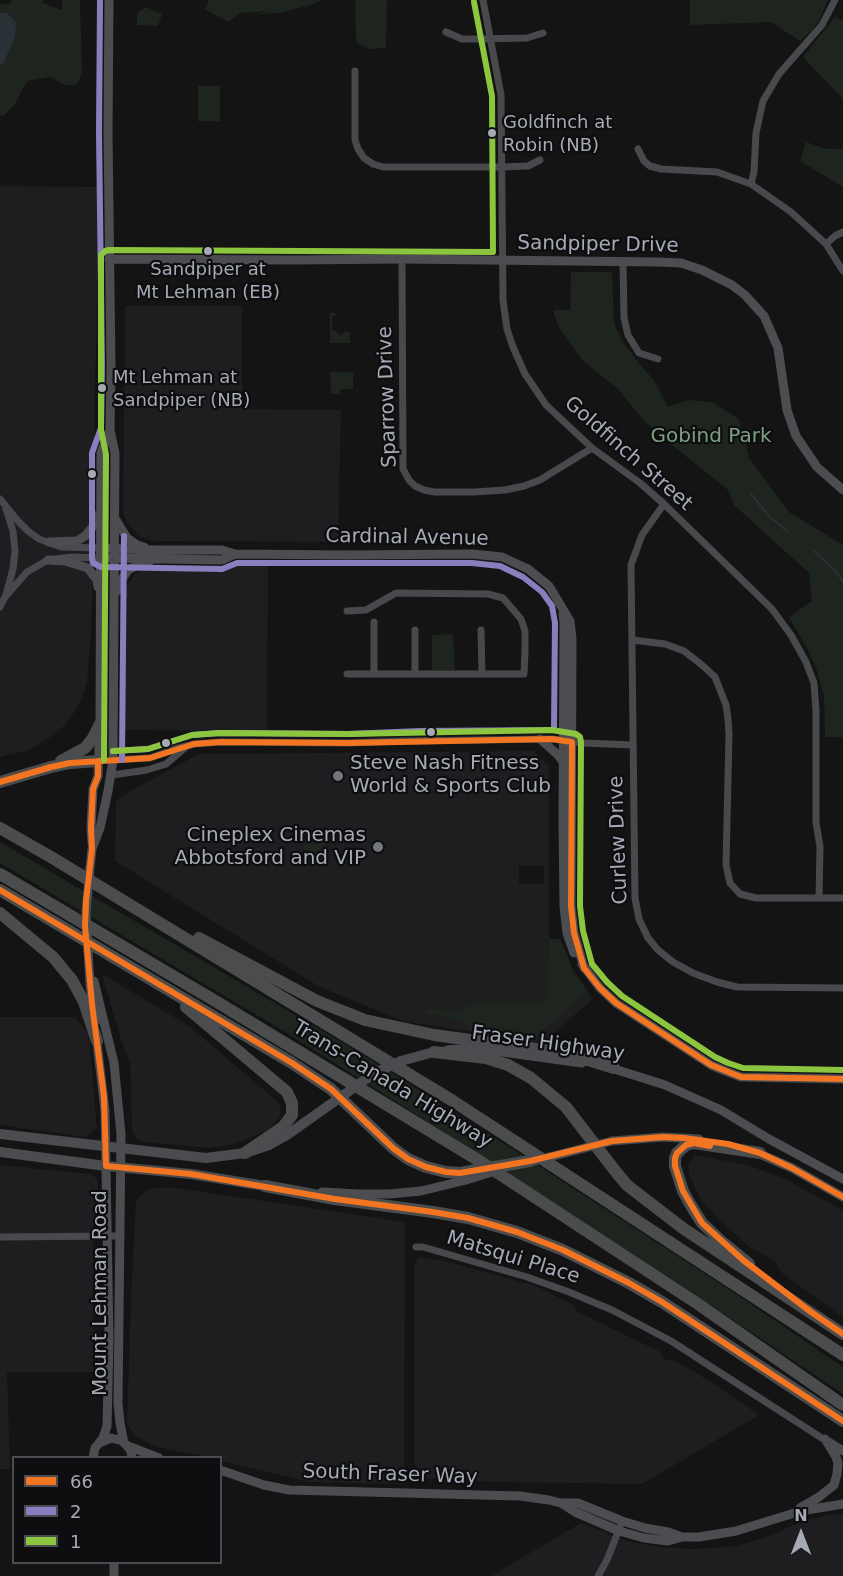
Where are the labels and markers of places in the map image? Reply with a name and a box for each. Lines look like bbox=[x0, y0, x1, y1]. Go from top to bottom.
place label: Goldfinch at Robin (NB) bbox=[503, 112, 612, 154]
marker: Goldfinch at Robin (NB) bbox=[486, 127, 498, 139]
marker: Sandpiper at Mt Lehman (EB) bbox=[202, 245, 214, 257]
place label: Sandpiper at Mt Lehman (EB) bbox=[136, 259, 280, 302]
place label: Mt Lehman at Sandpiper (NB) bbox=[113, 367, 250, 410]
marker: Mt Lehman at Sandpiper (NB) bbox=[96, 382, 108, 394]
unlabelled marker bbox=[86, 468, 98, 480]
unlabelled marker bbox=[425, 726, 437, 738]
unlabelled marker bbox=[160, 737, 172, 749]
place label: Steve Nash Fitness World & Sports Club bbox=[350, 752, 551, 799]
marker: Steve Nash Fitness World & Sports Club bbox=[331, 769, 345, 783]
place label: Cineplex Cinemas Abbotsford and VIP bbox=[175, 824, 366, 871]
marker: Cineplex Cinemas Abbotsford and VIP bbox=[371, 840, 385, 854]

